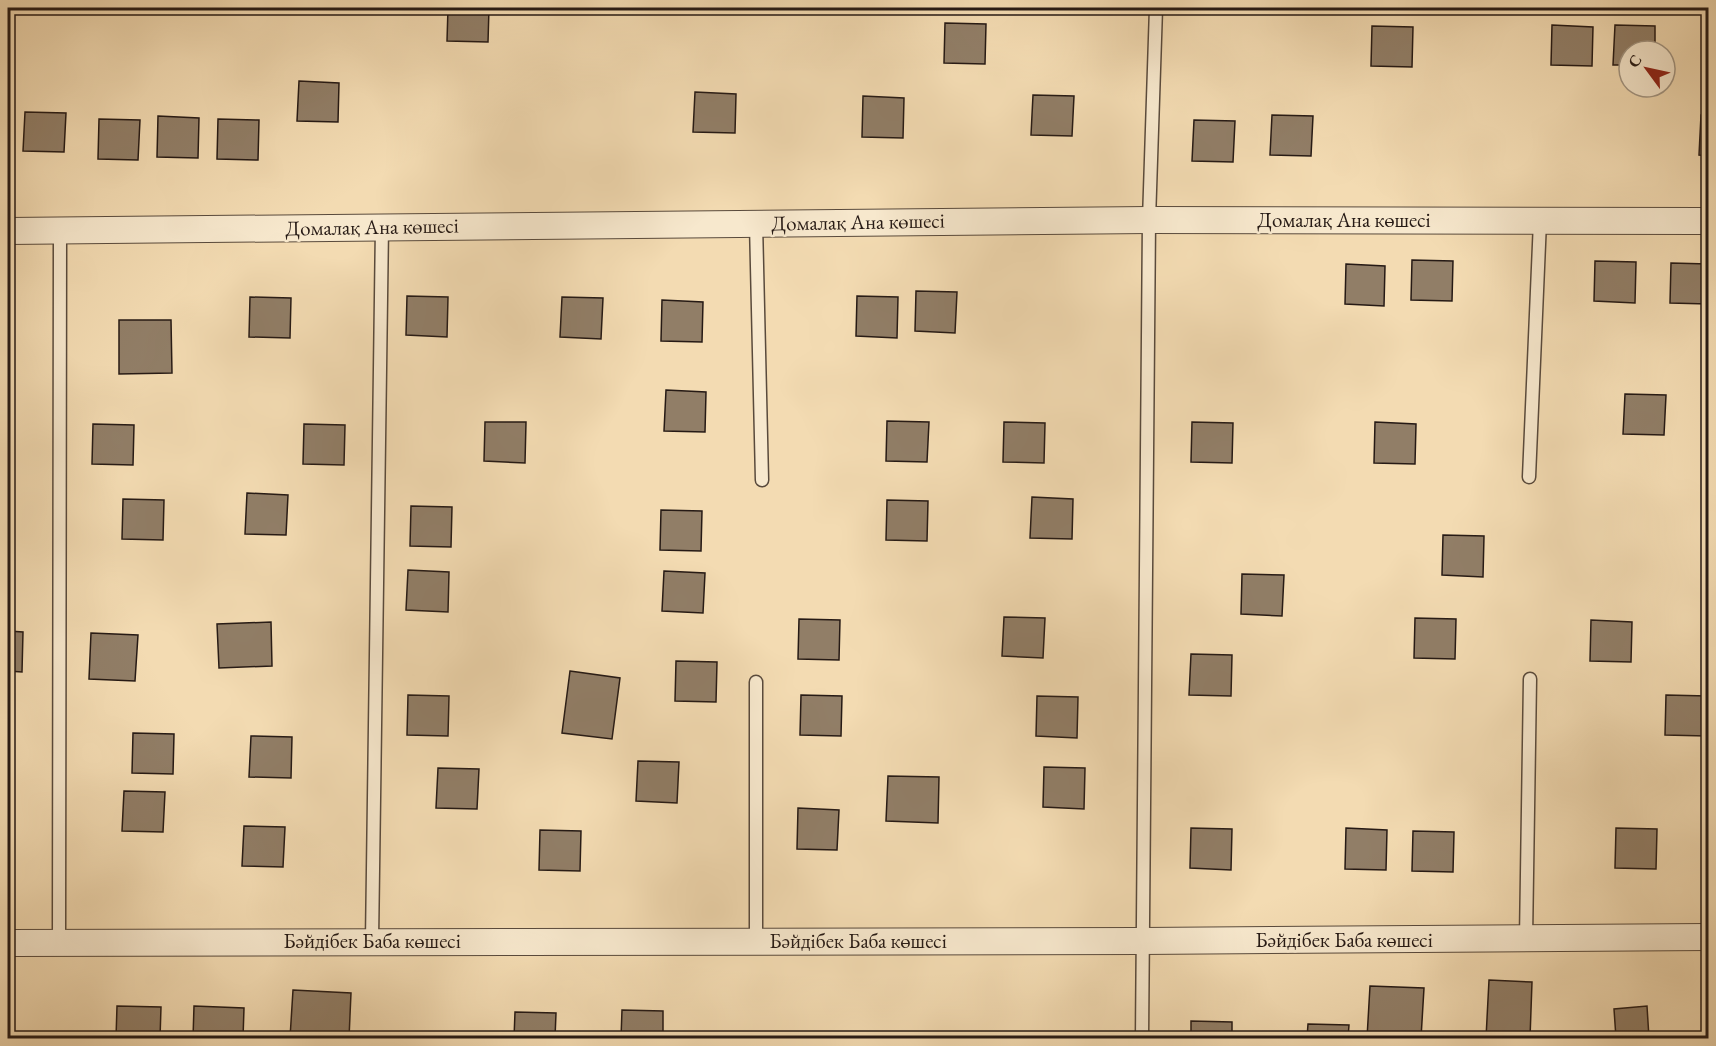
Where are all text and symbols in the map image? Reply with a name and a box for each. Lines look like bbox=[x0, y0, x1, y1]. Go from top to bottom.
north arrow bbox=[1617, 39, 1677, 99]
text: С bbox=[1623, 51, 1647, 72]
street label: Домалақ Ана көшесі bbox=[771, 206, 945, 237]
street label: Домалақ Ана көшесі bbox=[1257, 206, 1431, 233]
street label: Домалақ Ана көшесі bbox=[285, 211, 459, 242]
street label: Бәйдібек Баба көшесі bbox=[1255, 926, 1433, 953]
street label: Бәйдібек Баба көшесі bbox=[283, 927, 461, 954]
street label: Бәйдібек Баба көшесі bbox=[769, 927, 947, 954]

